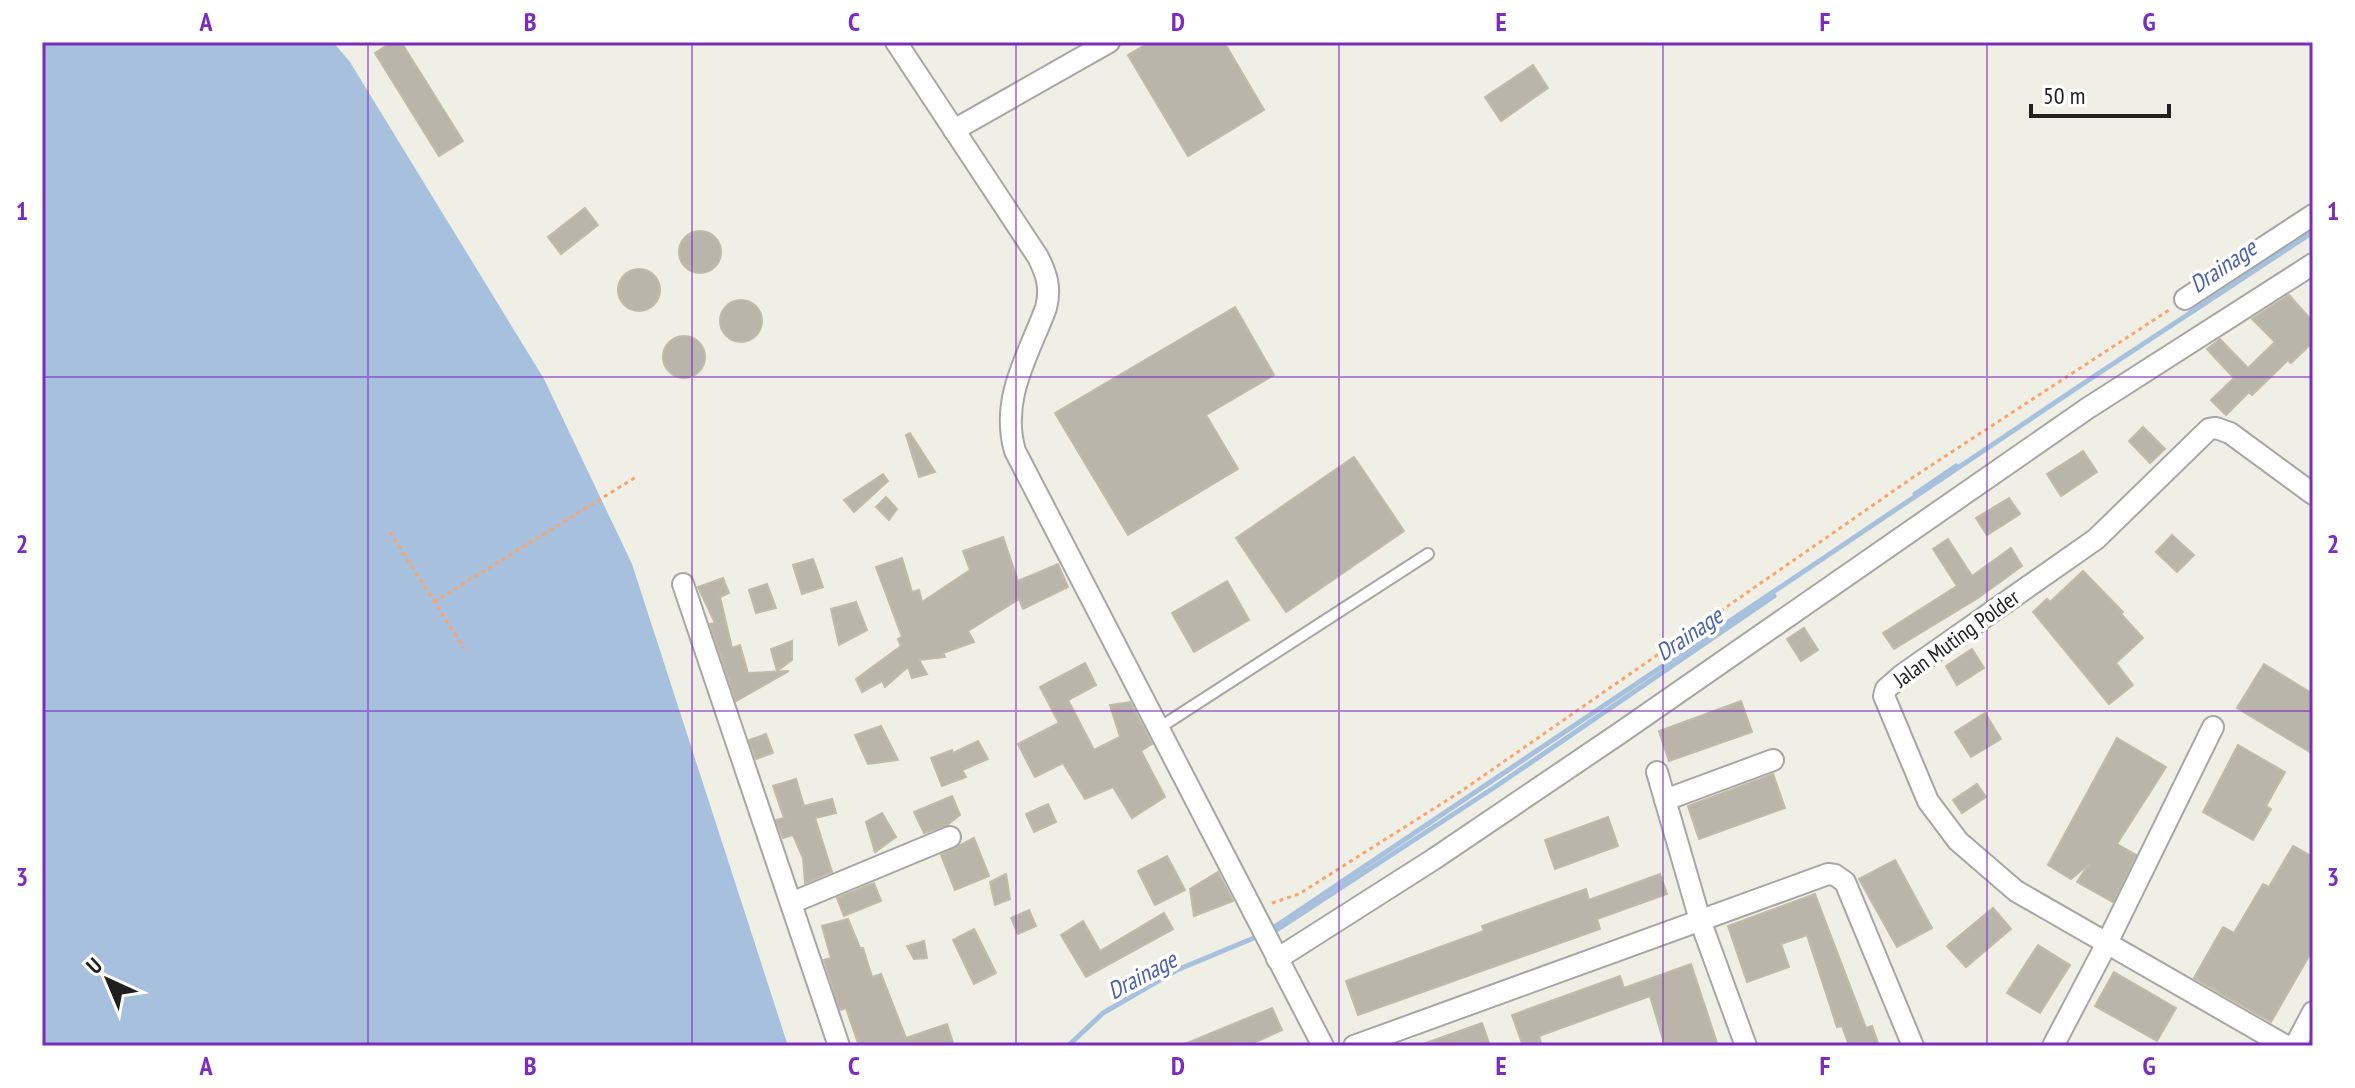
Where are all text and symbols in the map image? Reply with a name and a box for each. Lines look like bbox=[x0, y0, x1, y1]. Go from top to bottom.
text: A bbox=[198, 5, 213, 38]
text: B bbox=[524, 5, 537, 38]
text: C bbox=[848, 5, 860, 38]
text: D bbox=[1171, 5, 1185, 38]
text: E bbox=[1495, 5, 1507, 38]
text: F bbox=[1820, 5, 1831, 38]
text: G bbox=[2142, 5, 2156, 38]
scale bar bbox=[2031, 68, 2169, 118]
text: 50 m bbox=[2043, 80, 2085, 111]
text: 1 bbox=[16, 194, 28, 227]
text: 1 bbox=[2327, 194, 2339, 227]
water label: Drainage bbox=[2183, 231, 2264, 300]
text: 2 bbox=[16, 527, 28, 560]
text: 2 bbox=[2327, 527, 2339, 560]
street label: Jalan Muting Polder bbox=[1887, 583, 2025, 694]
water label: Drainage bbox=[1649, 599, 1730, 668]
text: 3 bbox=[16, 860, 28, 893]
text: 3 bbox=[2327, 860, 2339, 893]
north arrow bbox=[68, 940, 148, 1020]
water label: Drainage bbox=[1102, 943, 1184, 1006]
text: U bbox=[80, 952, 108, 980]
text: A bbox=[198, 1049, 213, 1082]
text: B bbox=[524, 1049, 537, 1082]
text: C bbox=[848, 1049, 860, 1082]
text: D bbox=[1171, 1049, 1185, 1082]
text: E bbox=[1495, 1049, 1507, 1082]
text: F bbox=[1820, 1049, 1831, 1082]
text: G bbox=[2142, 1049, 2156, 1082]

